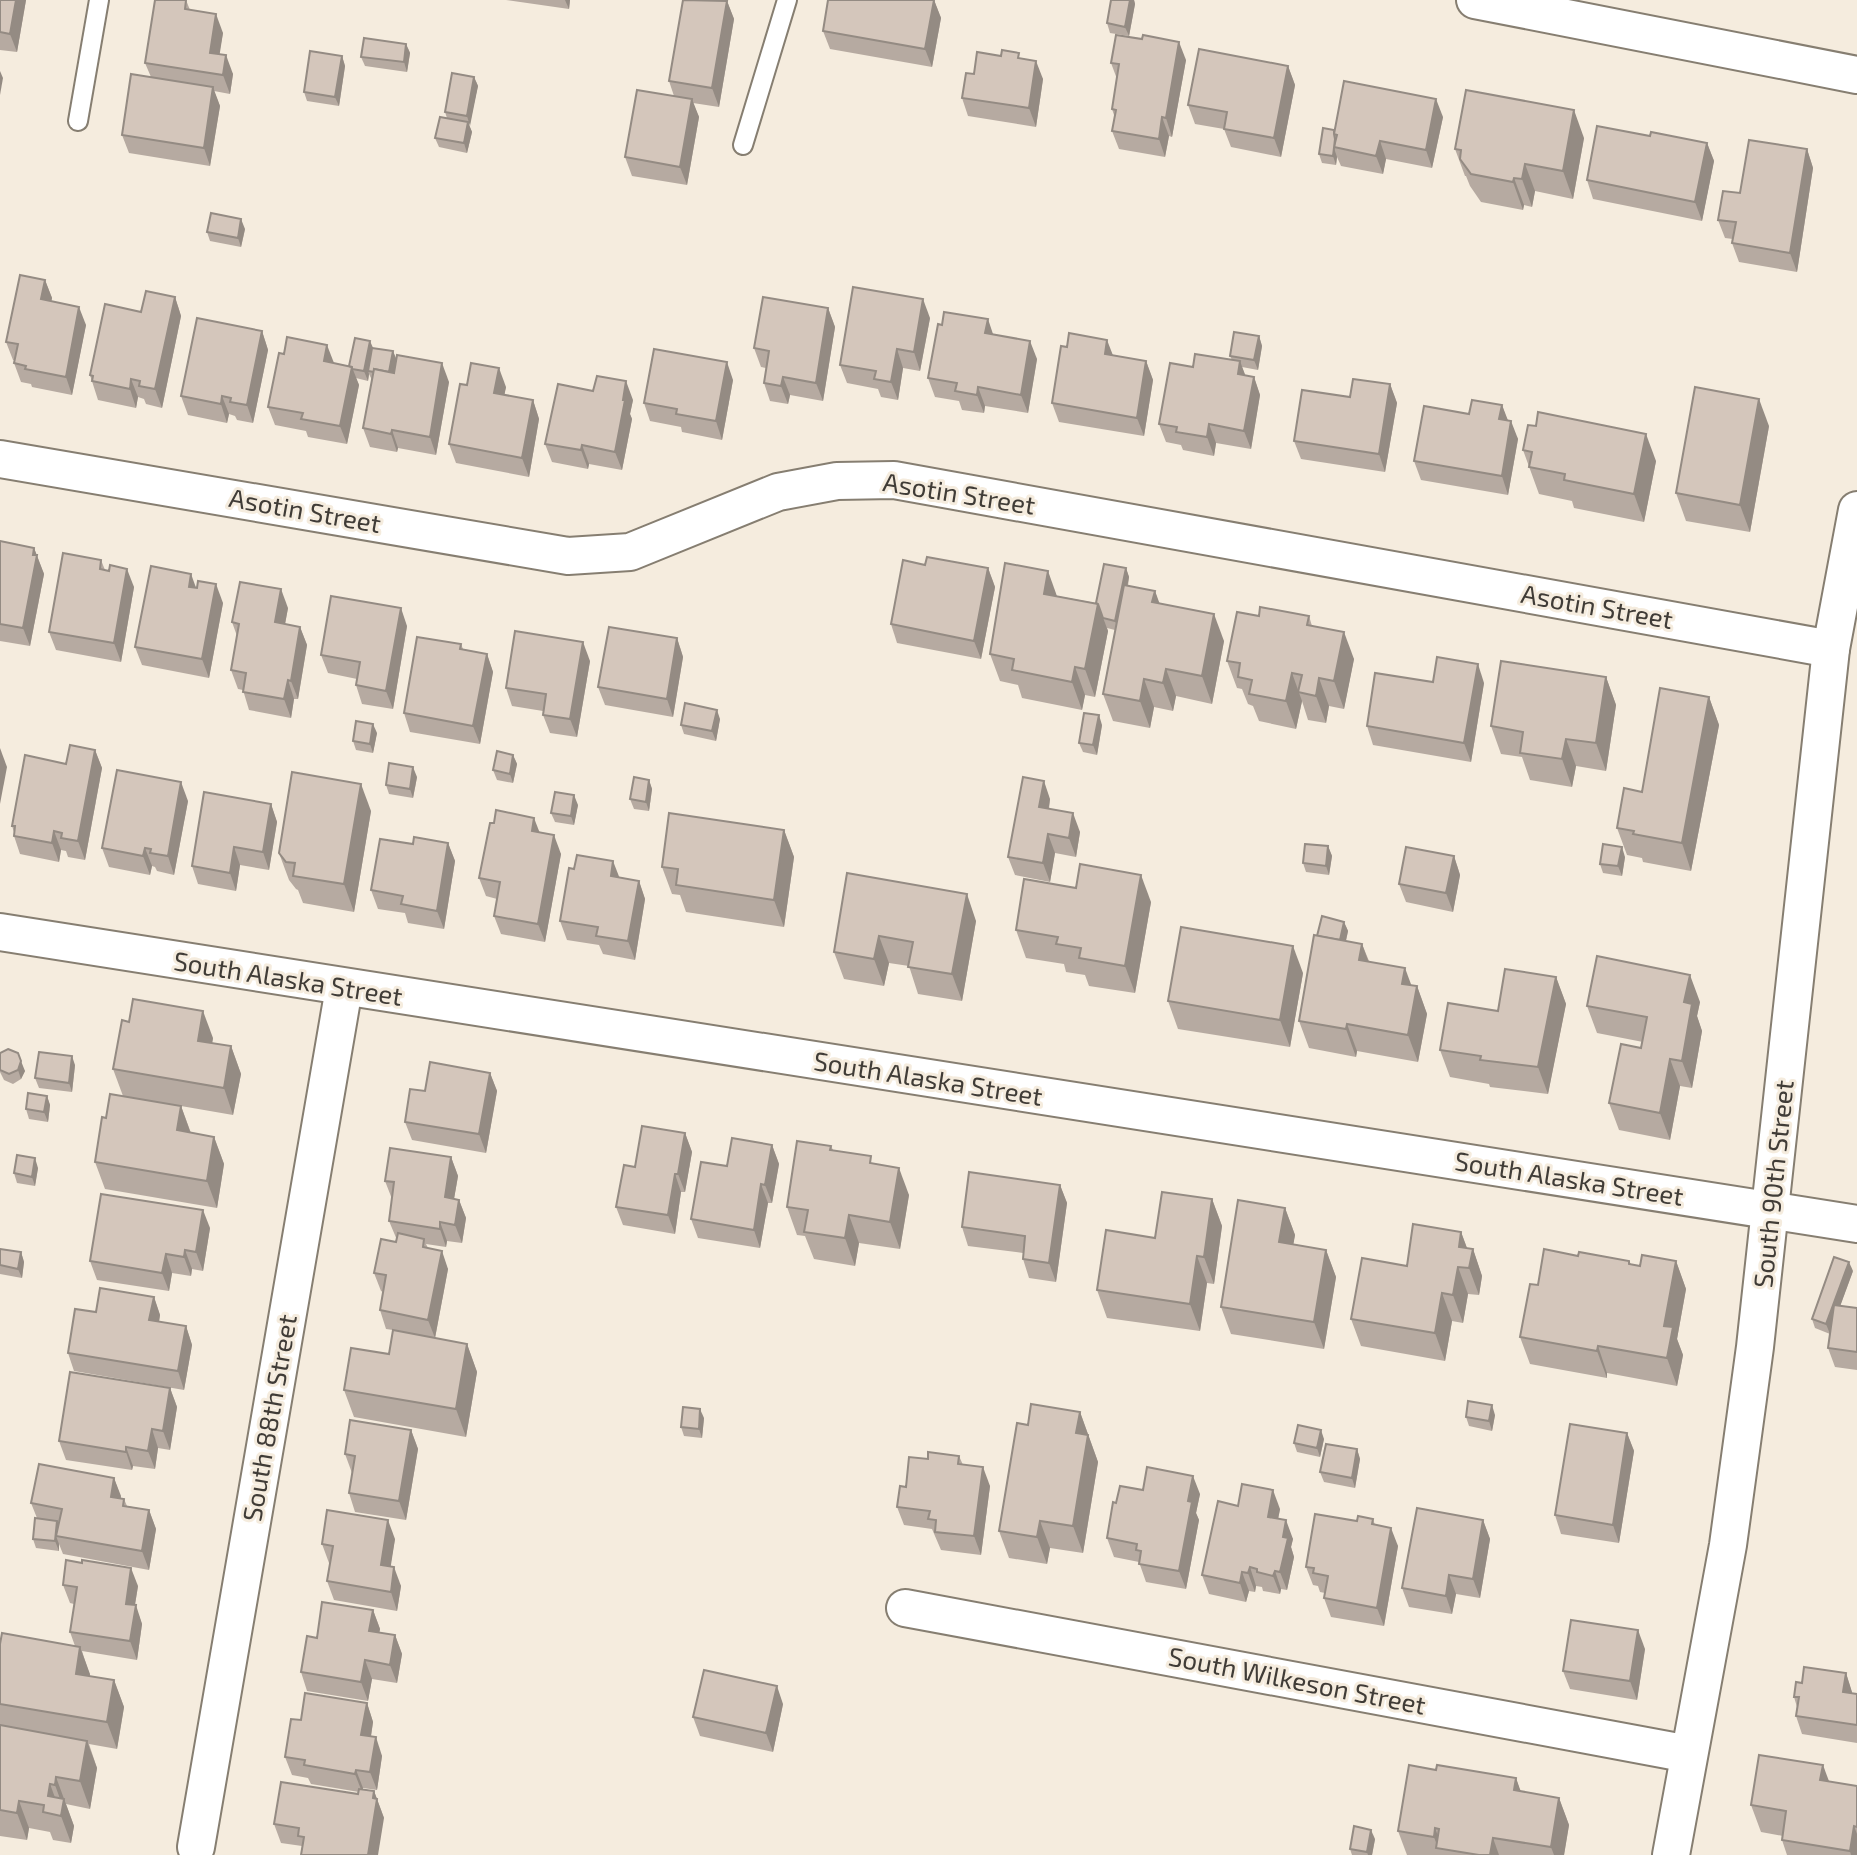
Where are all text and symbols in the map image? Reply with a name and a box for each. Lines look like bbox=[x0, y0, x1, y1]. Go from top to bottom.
street label: Asotin Street bbox=[881, 465, 1038, 520]
street label: Asotin Street bbox=[227, 481, 384, 538]
street label: Asotin Street bbox=[1519, 577, 1676, 634]
street label: South Alaska Street bbox=[172, 944, 405, 1011]
street label: South Alaska Street bbox=[812, 1044, 1045, 1111]
street label: South 90th Street bbox=[1746, 1078, 1799, 1289]
street label: South Alaska Street bbox=[1453, 1144, 1686, 1211]
street label: South 88th Street bbox=[235, 1312, 302, 1524]
street label: South Wilkeson Street bbox=[1166, 1639, 1429, 1720]

